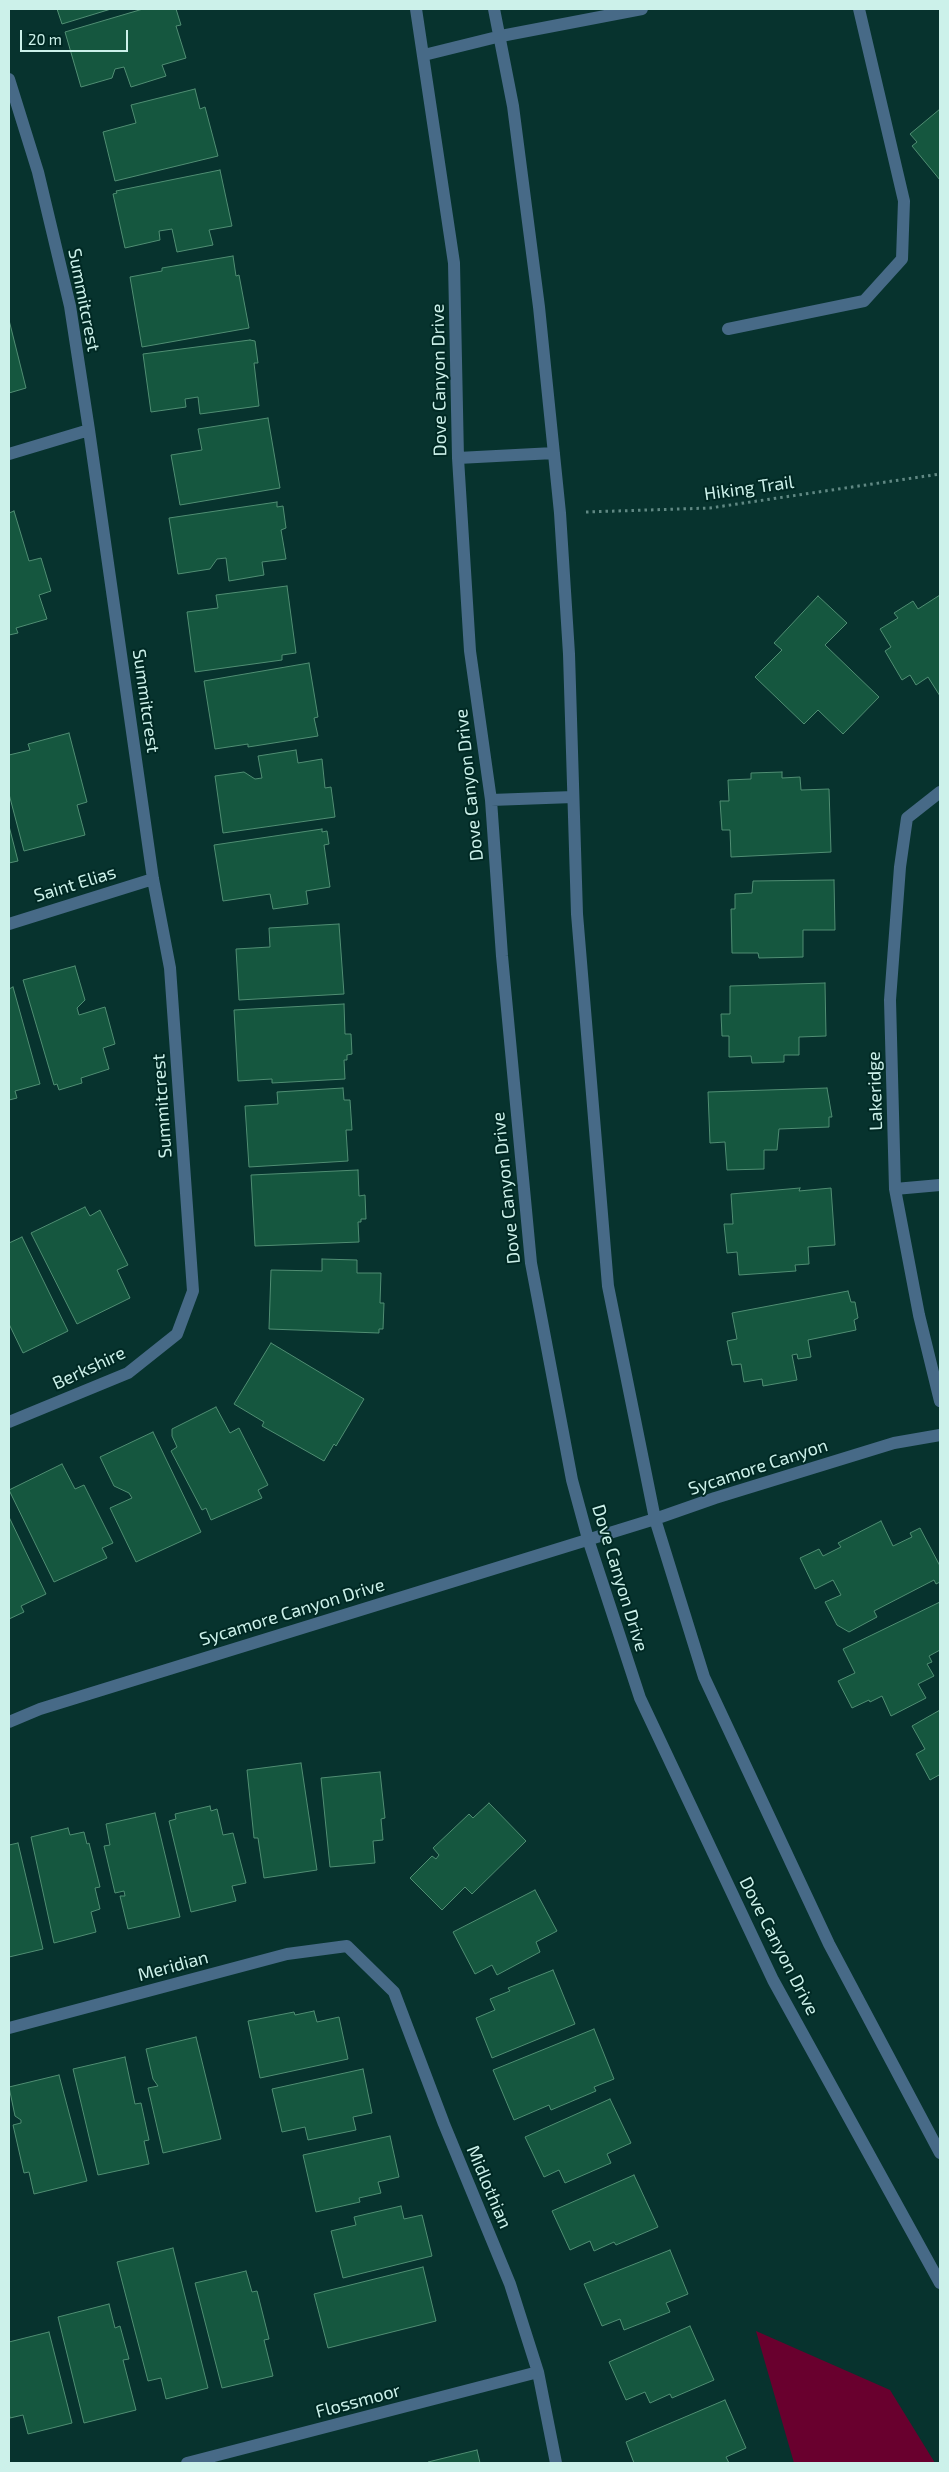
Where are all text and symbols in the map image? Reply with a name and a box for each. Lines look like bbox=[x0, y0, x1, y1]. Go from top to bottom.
scale bar bbox=[22, 20, 130, 52]
text: 20 m bbox=[28, 30, 62, 48]
street label: Summitcrest bbox=[63, 247, 105, 353]
street label: Dove Canyon Drive bbox=[427, 304, 451, 456]
street label: Hiking Trail bbox=[703, 471, 795, 505]
street label: Summitcrest bbox=[128, 648, 164, 754]
street label: Dove Canyon Drive bbox=[450, 708, 488, 862]
street label: Saint Elias bbox=[31, 861, 119, 907]
street label: Lakeridge bbox=[863, 1051, 887, 1131]
street label: Summitcrest bbox=[148, 1053, 176, 1159]
street label: Dove Canyon Drive bbox=[487, 1111, 525, 1265]
street label: Berkshire bbox=[49, 1342, 129, 1394]
street label: Sycamore Canyon bbox=[686, 1434, 830, 1500]
street label: Dove Canyon Drive bbox=[587, 1502, 653, 1654]
street label: Sycamore Canyon Drive bbox=[197, 1574, 387, 1650]
street label: Dove Canyon Drive bbox=[735, 1873, 823, 2019]
street label: Meridian bbox=[135, 1946, 211, 1986]
street label: Midlothian bbox=[462, 2142, 516, 2232]
street label: Flossmoor bbox=[313, 2379, 403, 2423]

